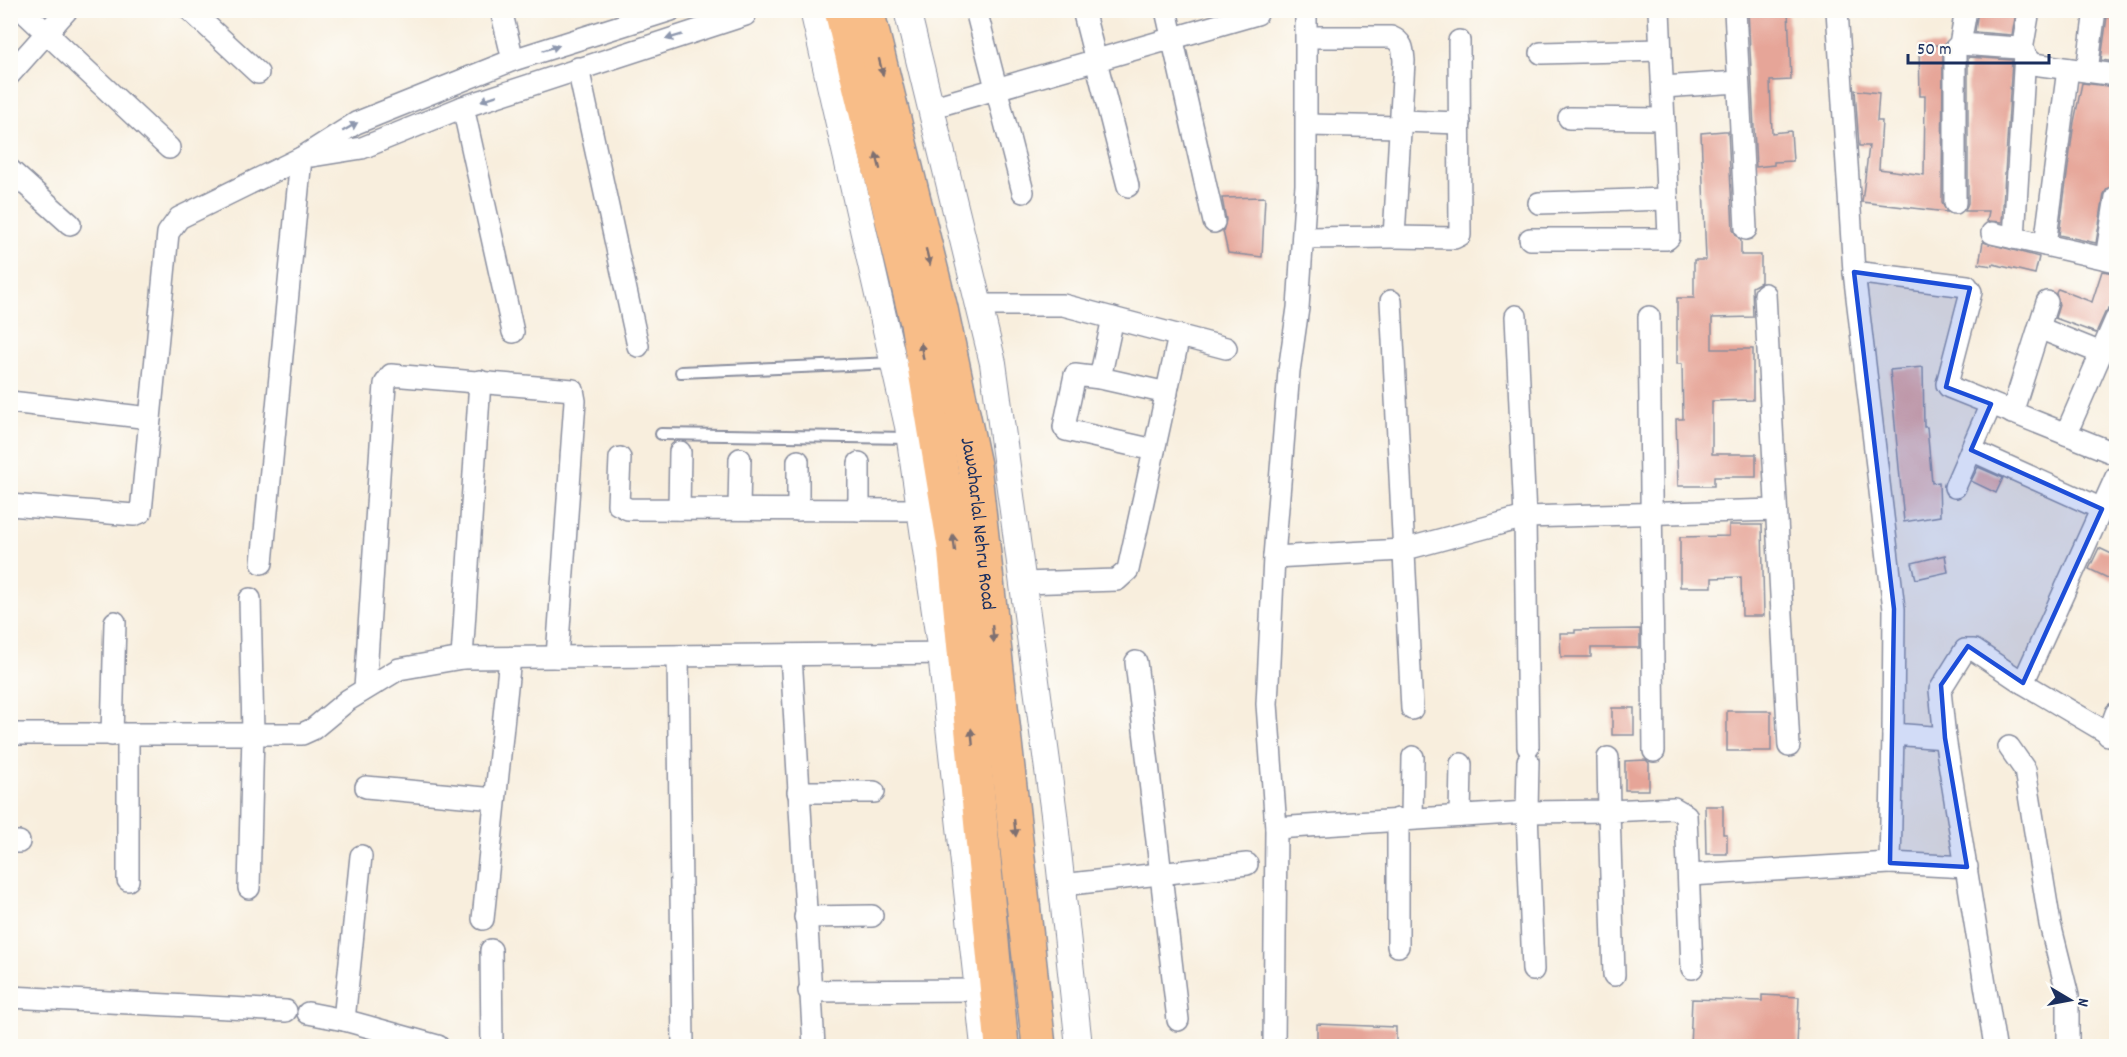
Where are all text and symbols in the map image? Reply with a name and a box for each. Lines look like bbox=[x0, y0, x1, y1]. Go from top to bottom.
scale bar bbox=[1908, 27, 2049, 65]
one-way arrow bbox=[665, 33, 683, 43]
text: 50 m bbox=[1917, 38, 1952, 63]
one-way arrow bbox=[542, 43, 560, 53]
one-way arrow bbox=[876, 58, 886, 76]
one-way arrow bbox=[480, 94, 498, 104]
one-way arrow bbox=[342, 122, 359, 132]
one-way arrow bbox=[873, 152, 883, 170]
one-way arrow bbox=[923, 247, 933, 266]
one-way arrow bbox=[917, 341, 926, 360]
street label: Jawaharlal Nehru Road bbox=[951, 435, 1001, 612]
one-way arrow bbox=[949, 534, 958, 553]
one-way arrow bbox=[989, 625, 998, 644]
one-way arrow bbox=[967, 728, 977, 747]
one-way arrow bbox=[1010, 819, 1020, 838]
north arrow bbox=[2040, 970, 2100, 1030]
text: N bbox=[2070, 996, 2094, 1008]

